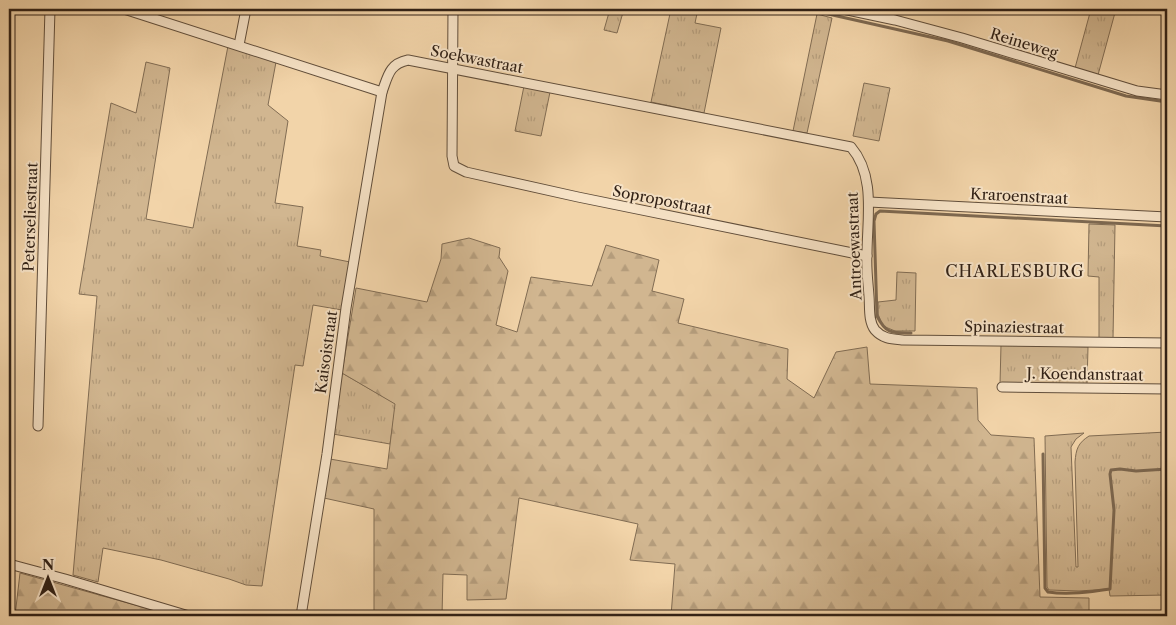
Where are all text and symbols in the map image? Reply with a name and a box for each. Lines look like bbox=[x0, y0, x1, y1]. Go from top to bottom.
street label: Reineweg bbox=[988, 24, 1060, 62]
street label: Soekwastraat bbox=[429, 41, 526, 77]
street label: Peterseliestraat bbox=[19, 161, 41, 272]
street label: Sopropostraat bbox=[611, 181, 714, 219]
street label: Kraroenstraat bbox=[970, 184, 1069, 208]
street label: Antroewastraat bbox=[843, 191, 865, 301]
district label: CHARLESBURG bbox=[945, 261, 1085, 281]
street label: Kaisoistraat bbox=[311, 309, 341, 395]
street label: Spinaziestraat bbox=[964, 317, 1065, 337]
street label: J. Koendanstraat bbox=[1024, 363, 1144, 385]
north arrow bbox=[22, 552, 72, 602]
text: N bbox=[42, 556, 54, 574]

